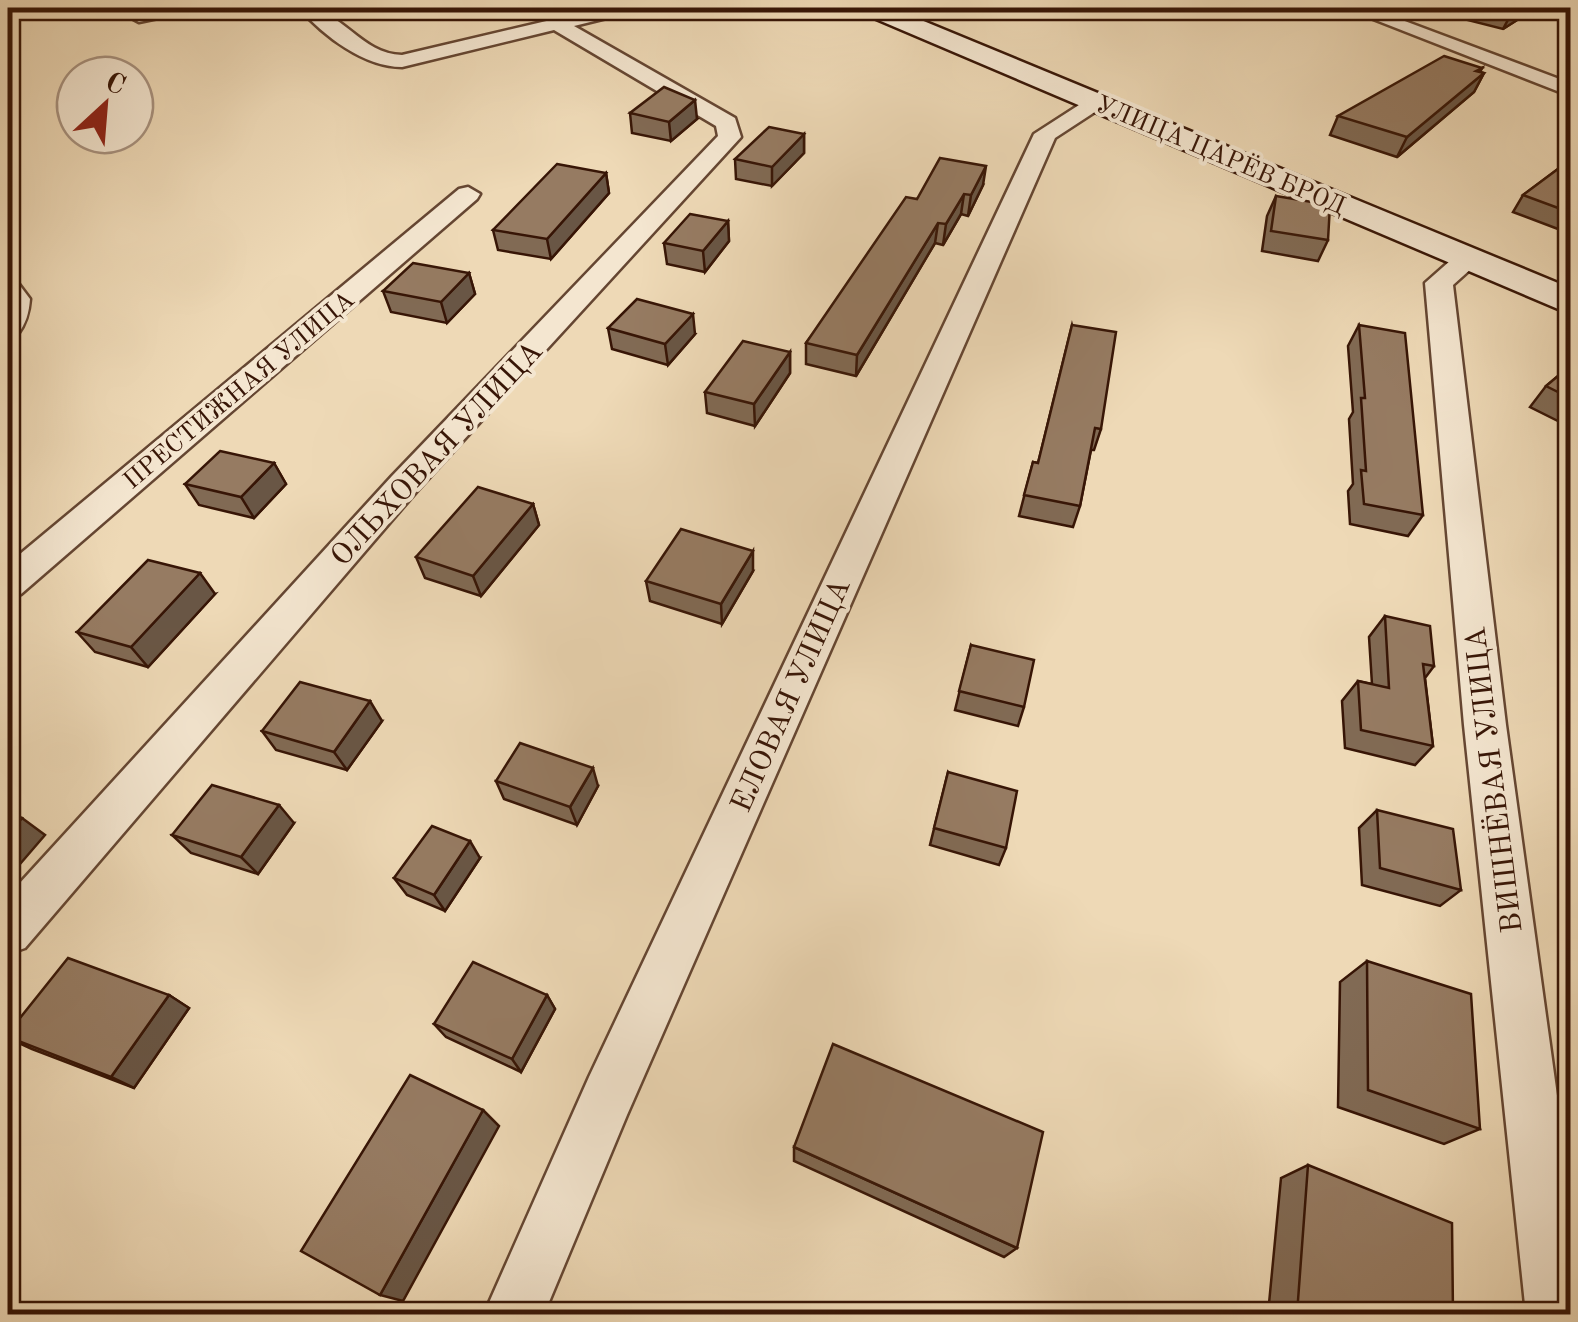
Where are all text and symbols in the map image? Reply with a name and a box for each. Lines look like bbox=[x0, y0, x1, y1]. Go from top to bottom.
north arrow bbox=[55, 55, 155, 155]
text: С bbox=[100, 68, 130, 102]
street label: УЛИЦА ЦАРЁВ БРОД bbox=[1091, 89, 1350, 220]
street label: ПРЕСТИЖНАЯ УЛИЦА bbox=[120, 287, 360, 494]
street label: ОЛЬХОВАЯ УЛИЦА bbox=[326, 336, 549, 572]
street label: ЕЛОВАЯ УЛИЦА bbox=[727, 574, 857, 817]
street label: ВИШНЁВАЯ УЛИЦА bbox=[1457, 625, 1529, 935]

